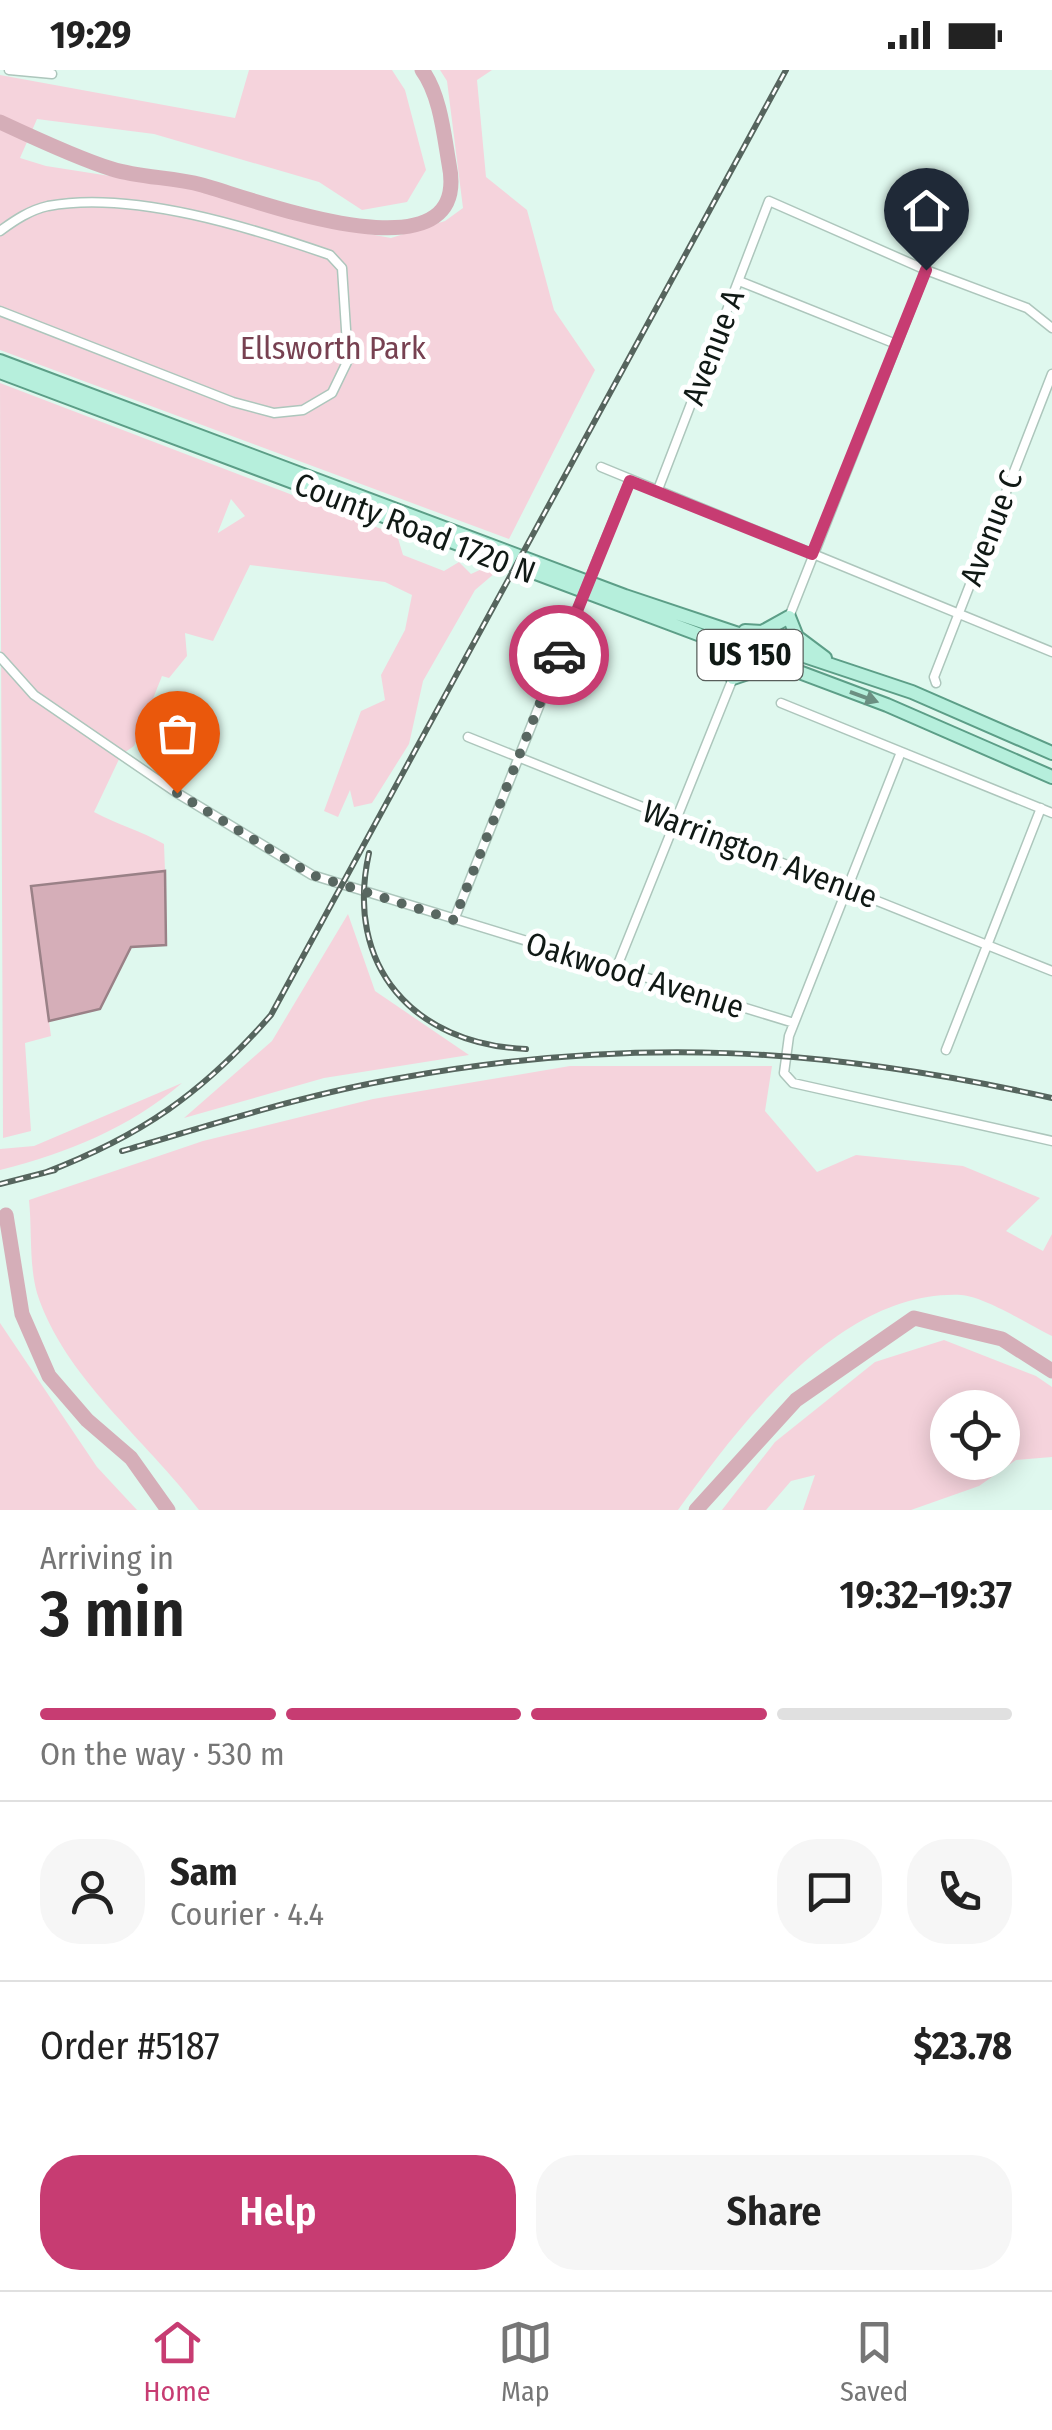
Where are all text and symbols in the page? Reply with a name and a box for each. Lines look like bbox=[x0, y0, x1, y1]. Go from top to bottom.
text: 19:29 bbox=[50, 12, 131, 58]
pin bbox=[884, 168, 969, 271]
icon: home bbox=[899, 183, 954, 238]
street label: Avenue A bbox=[674, 284, 752, 410]
park label: Ellsworth Park bbox=[240, 329, 426, 367]
street label: County Road 1720 N bbox=[289, 465, 541, 591]
street label: Avenue C bbox=[952, 465, 1030, 591]
courier bbox=[509, 605, 609, 705]
icon: car bbox=[532, 628, 587, 683]
road number: US 150 bbox=[698, 630, 802, 680]
one-way arrow bbox=[849, 690, 879, 705]
pin bbox=[135, 691, 220, 794]
icon: bag bbox=[150, 706, 205, 761]
street label: Warrington Avenue bbox=[637, 792, 883, 916]
street label: Oakwood Avenue bbox=[521, 924, 749, 1026]
map controls bbox=[930, 1390, 1020, 1480]
button: locate bbox=[930, 1390, 1020, 1480]
text: Arriving in bbox=[40, 1539, 174, 1577]
text: 19:32–19:37 bbox=[840, 1572, 1012, 1618]
text: 3 min bbox=[40, 1575, 185, 1653]
text: On the way · 530 m bbox=[40, 1735, 285, 1773]
button: person bbox=[40, 1839, 145, 1944]
button: chat bbox=[777, 1839, 882, 1944]
button: phone bbox=[907, 1839, 1012, 1944]
text: Sam bbox=[170, 1849, 238, 1895]
text: Courier · 4.4 bbox=[170, 1895, 324, 1933]
text: Order #5187 bbox=[40, 2023, 220, 2069]
text: $23.78 bbox=[914, 2023, 1012, 2069]
button: Help bbox=[40, 2155, 516, 2270]
button: Share bbox=[536, 2155, 1012, 2270]
tab: Home bbox=[144, 2315, 211, 2408]
tab: Map bbox=[498, 2315, 553, 2408]
tab: Saved bbox=[840, 2315, 908, 2408]

